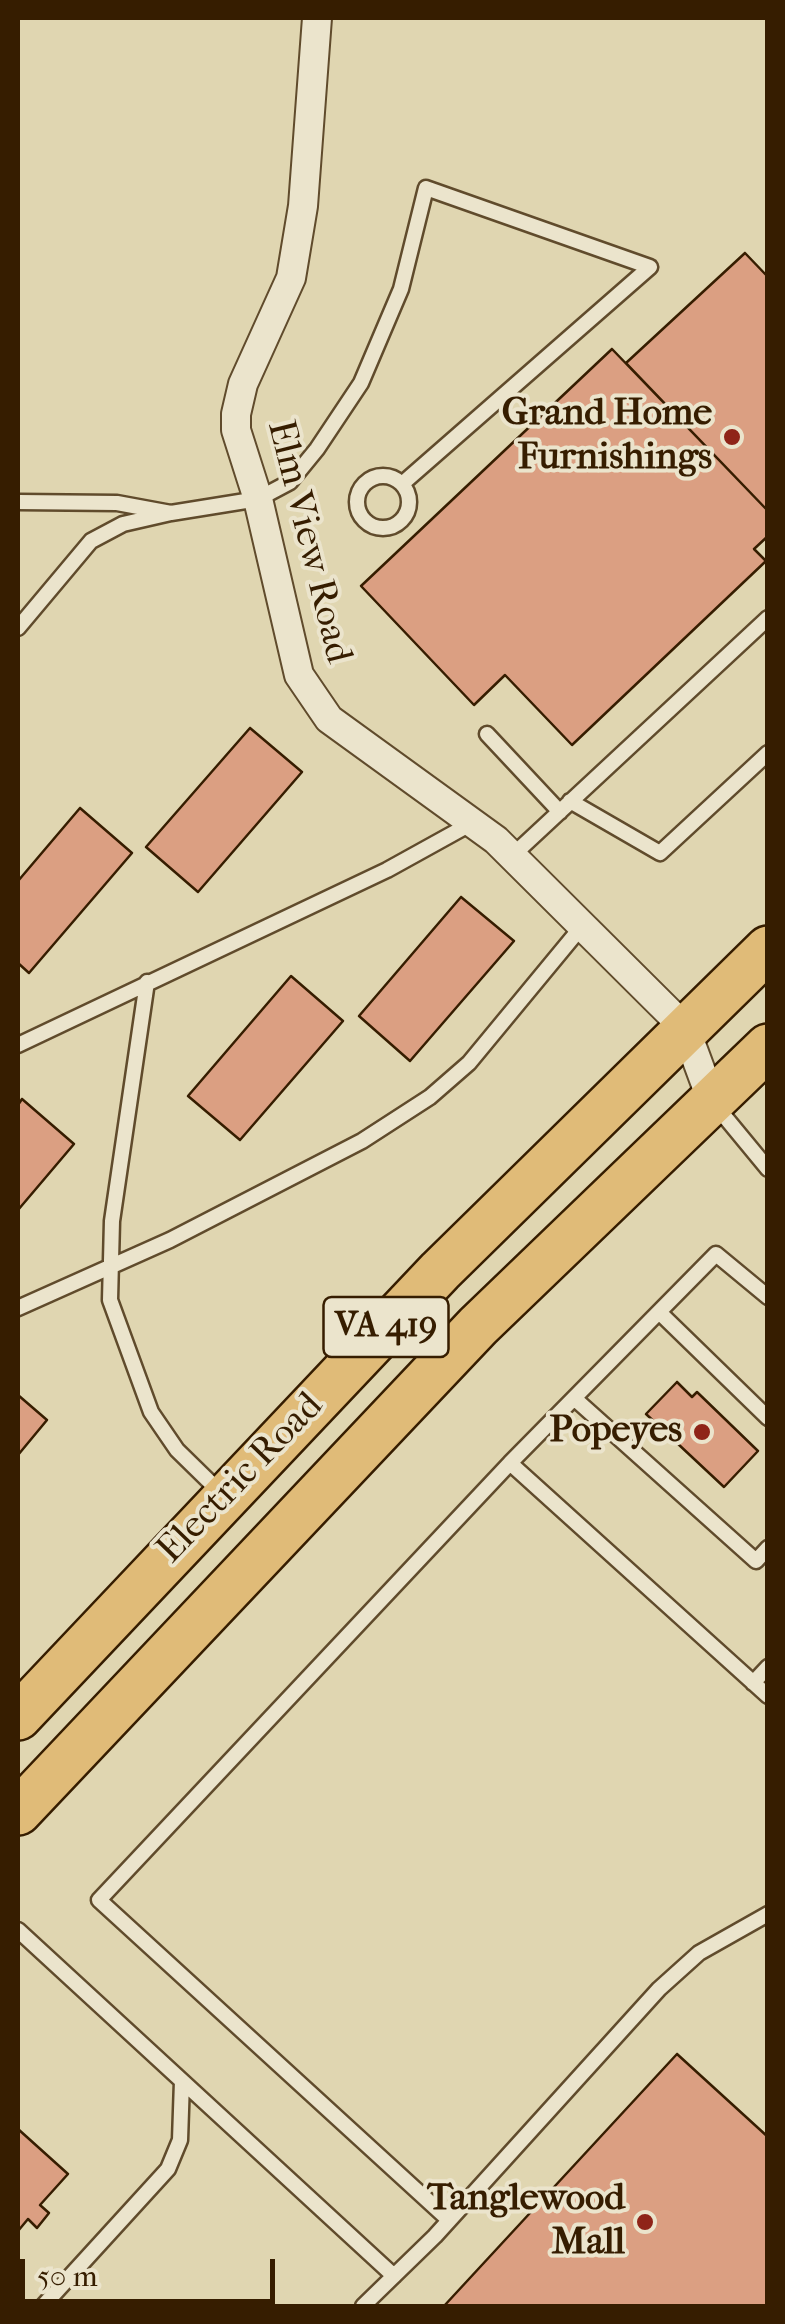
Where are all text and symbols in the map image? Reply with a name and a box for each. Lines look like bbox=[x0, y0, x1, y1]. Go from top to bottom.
place label: Grand Home Furnishings bbox=[502, 392, 712, 482]
street label: Elm View Road bbox=[256, 416, 360, 668]
marker: Grand Home Furnishings bbox=[721, 426, 743, 448]
road number: VA 419 bbox=[324, 1297, 448, 1357]
street label: Electric Road bbox=[148, 1384, 334, 1574]
place label: Popeyes bbox=[550, 1409, 682, 1455]
marker: Popeyes bbox=[691, 1421, 713, 1443]
place label: Tanglewood Mall bbox=[427, 2177, 625, 2266]
marker: Tanglewood Mall bbox=[634, 2211, 656, 2233]
scale bar bbox=[25, 2239, 280, 2301]
text: 50 m bbox=[37, 2259, 98, 2294]

